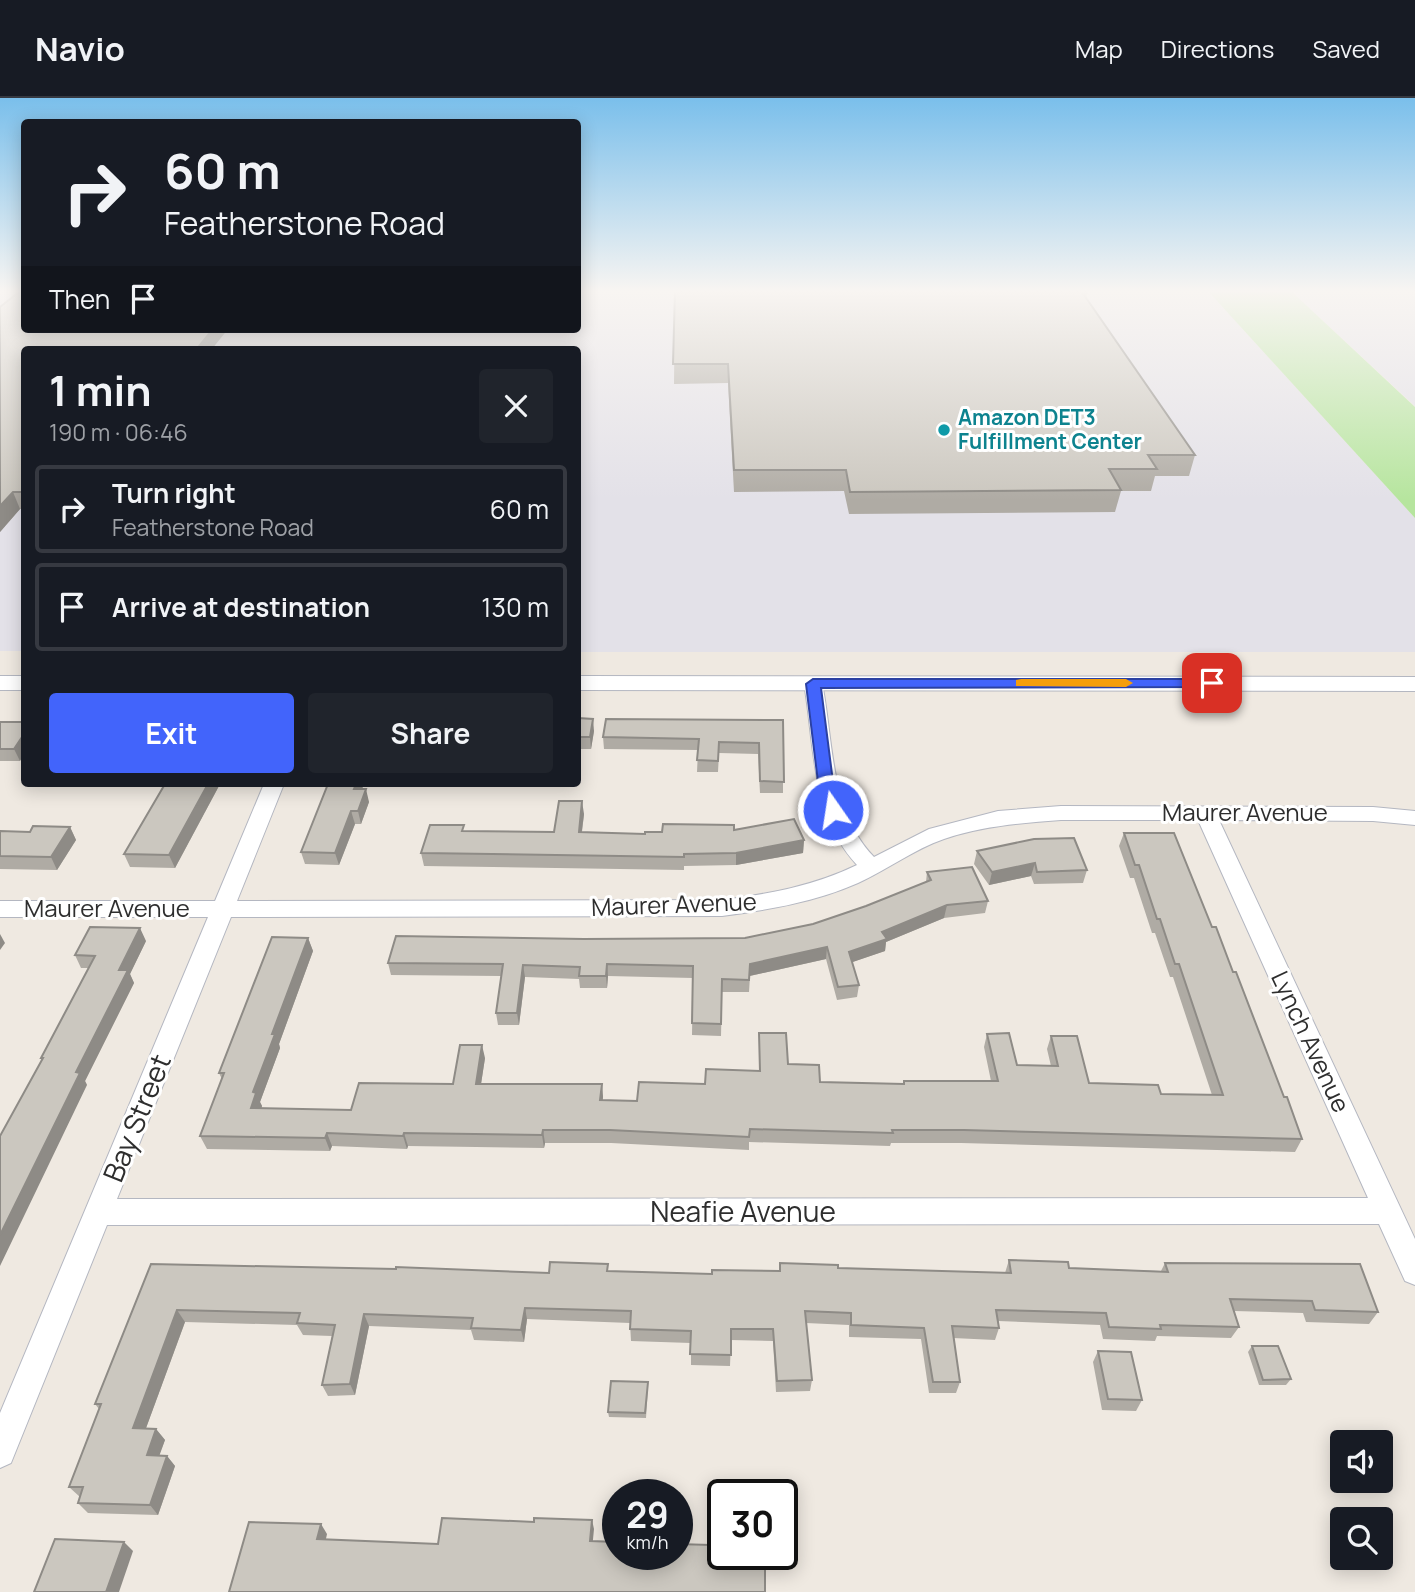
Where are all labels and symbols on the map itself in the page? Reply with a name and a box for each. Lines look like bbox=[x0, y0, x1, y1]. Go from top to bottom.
place label: Amazon DET3 Fulfillment Center bbox=[958, 403, 1142, 455]
marker: Amazon DET3 Fulfillment Center bbox=[936, 422, 952, 438]
pin bbox=[1182, 653, 1242, 713]
position arrow bbox=[796, 773, 870, 847]
street label: Maurer Avenue bbox=[1162, 795, 1328, 828]
street label: Maurer Avenue bbox=[591, 884, 757, 923]
street label: Maurer Avenue bbox=[24, 891, 190, 924]
street label: Lynch Avenue bbox=[1264, 965, 1359, 1117]
street label: Bay Street bbox=[93, 1048, 179, 1187]
street label: Neafie Avenue bbox=[650, 1192, 836, 1230]
speed limit sign: 30 bbox=[707, 1479, 798, 1570]

